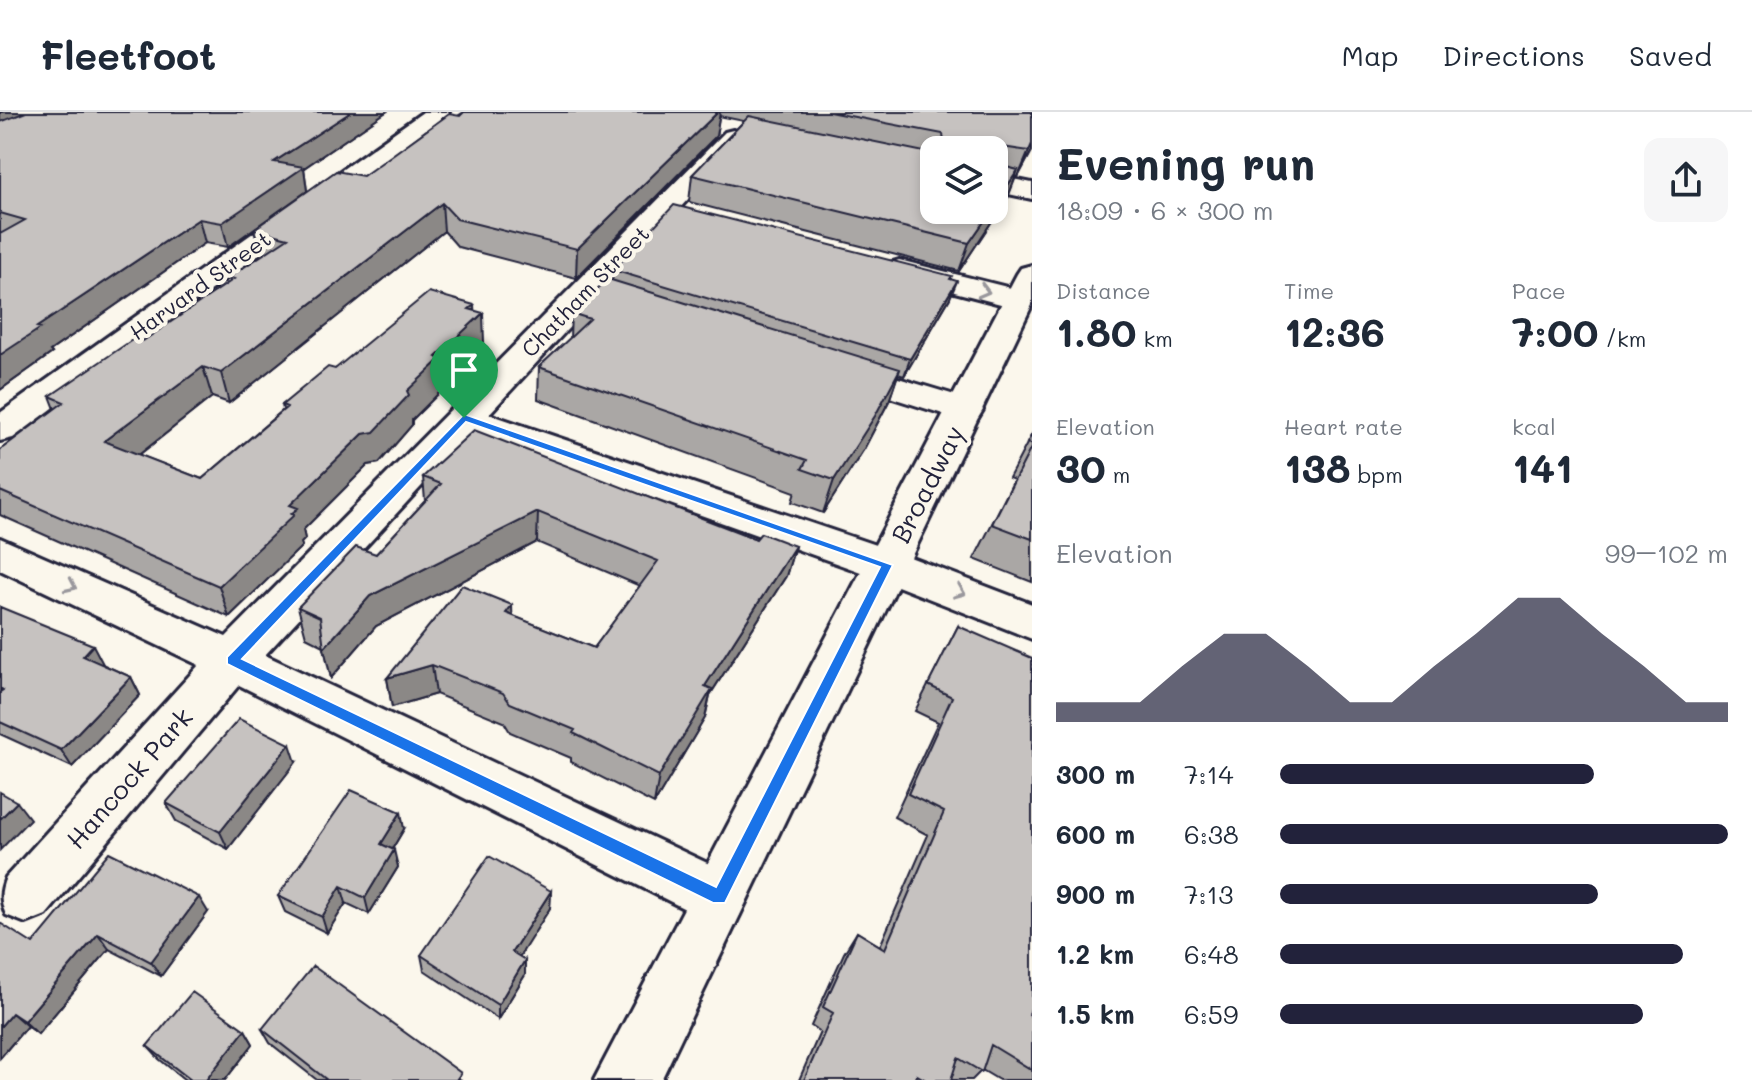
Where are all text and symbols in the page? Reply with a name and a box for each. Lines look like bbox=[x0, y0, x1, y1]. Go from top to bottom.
text: Fleetfoot bbox=[40, 30, 216, 80]
text: Map bbox=[1342, 37, 1399, 73]
text: Directions bbox=[1443, 37, 1585, 73]
text: Saved bbox=[1629, 37, 1712, 73]
text: Evening run bbox=[1056, 134, 1315, 191]
map controls bbox=[920, 136, 1008, 224]
button: layers bbox=[920, 136, 1008, 224]
button: share bbox=[1644, 138, 1728, 222]
text: 18:09 · 6 × 300 m bbox=[1056, 193, 1274, 227]
street label: Chatham Street bbox=[515, 219, 655, 363]
street label: Harvard Street bbox=[124, 224, 276, 346]
text: Distance bbox=[1056, 276, 1151, 305]
text: Time bbox=[1284, 276, 1334, 305]
text: Pace bbox=[1512, 276, 1566, 305]
one-way arrow bbox=[977, 281, 990, 298]
text: 1.80 bbox=[1056, 305, 1137, 357]
text: 12:36 bbox=[1284, 305, 1385, 357]
text: 7:00 bbox=[1512, 305, 1598, 357]
text: km bbox=[1137, 324, 1173, 353]
text: /km bbox=[1598, 324, 1646, 353]
pin bbox=[430, 336, 498, 418]
icon: arrive bbox=[442, 348, 486, 392]
text: Elevation bbox=[1056, 412, 1155, 441]
text: Heart rate bbox=[1284, 412, 1403, 441]
text: kcal bbox=[1512, 412, 1556, 441]
street label: Broadway bbox=[883, 420, 971, 548]
text: 30 bbox=[1056, 441, 1106, 493]
text: 138 bbox=[1284, 441, 1351, 493]
text: 141 bbox=[1512, 441, 1573, 493]
text: m bbox=[1106, 460, 1130, 489]
text: bpm bbox=[1351, 460, 1403, 489]
text: Elevation bbox=[1056, 536, 1173, 570]
text: 99–102 m bbox=[1605, 536, 1728, 570]
one-way arrow bbox=[62, 576, 77, 592]
one-way arrow bbox=[952, 583, 966, 599]
street label: Hancock Park bbox=[58, 700, 200, 856]
text: 300 m bbox=[1056, 757, 1135, 791]
text: 7:14 bbox=[1184, 757, 1233, 791]
text: 600 m bbox=[1056, 817, 1135, 851]
text: 6:38 bbox=[1184, 817, 1239, 851]
text: 900 m bbox=[1056, 877, 1135, 911]
text: 7:13 bbox=[1184, 877, 1233, 911]
text: 1.2 km bbox=[1056, 937, 1134, 971]
text: 6:48 bbox=[1184, 937, 1239, 971]
text: 1.5 km bbox=[1056, 997, 1135, 1031]
text: 6:59 bbox=[1184, 997, 1238, 1031]

